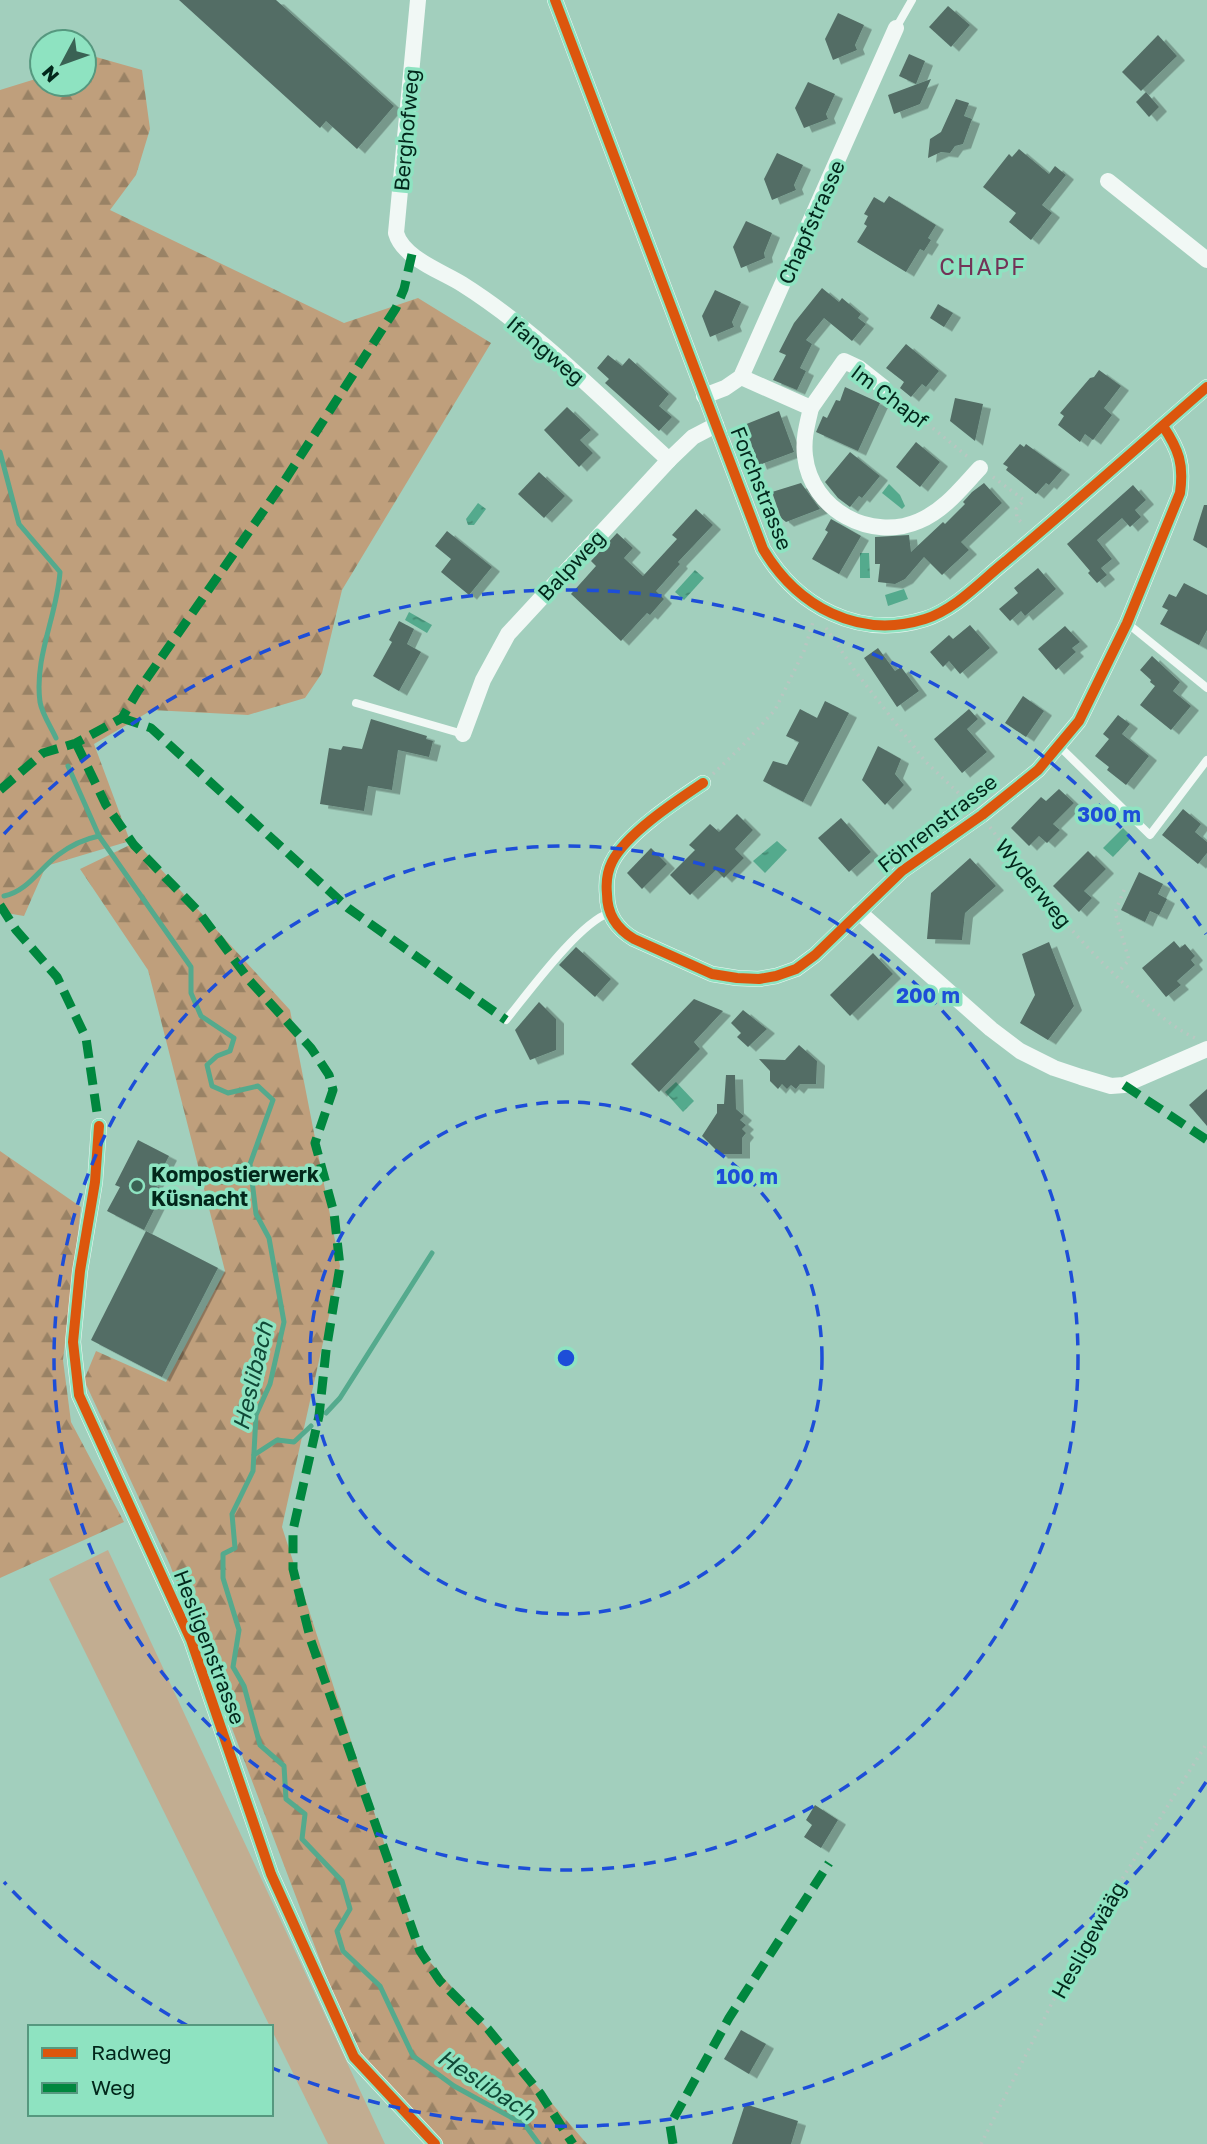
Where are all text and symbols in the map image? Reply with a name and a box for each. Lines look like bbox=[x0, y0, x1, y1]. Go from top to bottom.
north arrow bbox=[28, 28, 98, 98]
text: N bbox=[36, 61, 63, 87]
street label: Berghofweg bbox=[388, 68, 424, 192]
street label: Chapfstrasse bbox=[772, 156, 850, 288]
district label: CHAPF bbox=[939, 252, 1027, 280]
street label: Ifangweg bbox=[502, 310, 590, 390]
street label: Im Chapf bbox=[846, 359, 934, 434]
street label: Forchstrasse bbox=[725, 422, 799, 554]
street label: Balpweg bbox=[532, 524, 610, 606]
street label: Föhrenstrasse bbox=[872, 768, 1002, 878]
text: 300 m bbox=[1077, 801, 1141, 827]
street label: Wyderweg bbox=[990, 833, 1078, 933]
text: 200 m bbox=[896, 982, 960, 1008]
place label: Kompostierwerk Küsnacht bbox=[151, 1161, 319, 1211]
text: 100 m bbox=[716, 1163, 778, 1189]
marker: Kompostierwerk Küsnacht bbox=[129, 1178, 145, 1194]
water label: Heslibach bbox=[226, 1318, 278, 1433]
centre of rings bbox=[554, 1346, 578, 1370]
street label: Hesligenstrasse bbox=[169, 1566, 251, 1728]
street label: Hesligewääg bbox=[1045, 1877, 1131, 2003]
legend bbox=[28, 2025, 273, 2116]
text: Radweg bbox=[91, 2039, 172, 2065]
water label: Heslibach bbox=[433, 2042, 542, 2126]
text: Weg bbox=[91, 2074, 135, 2100]

